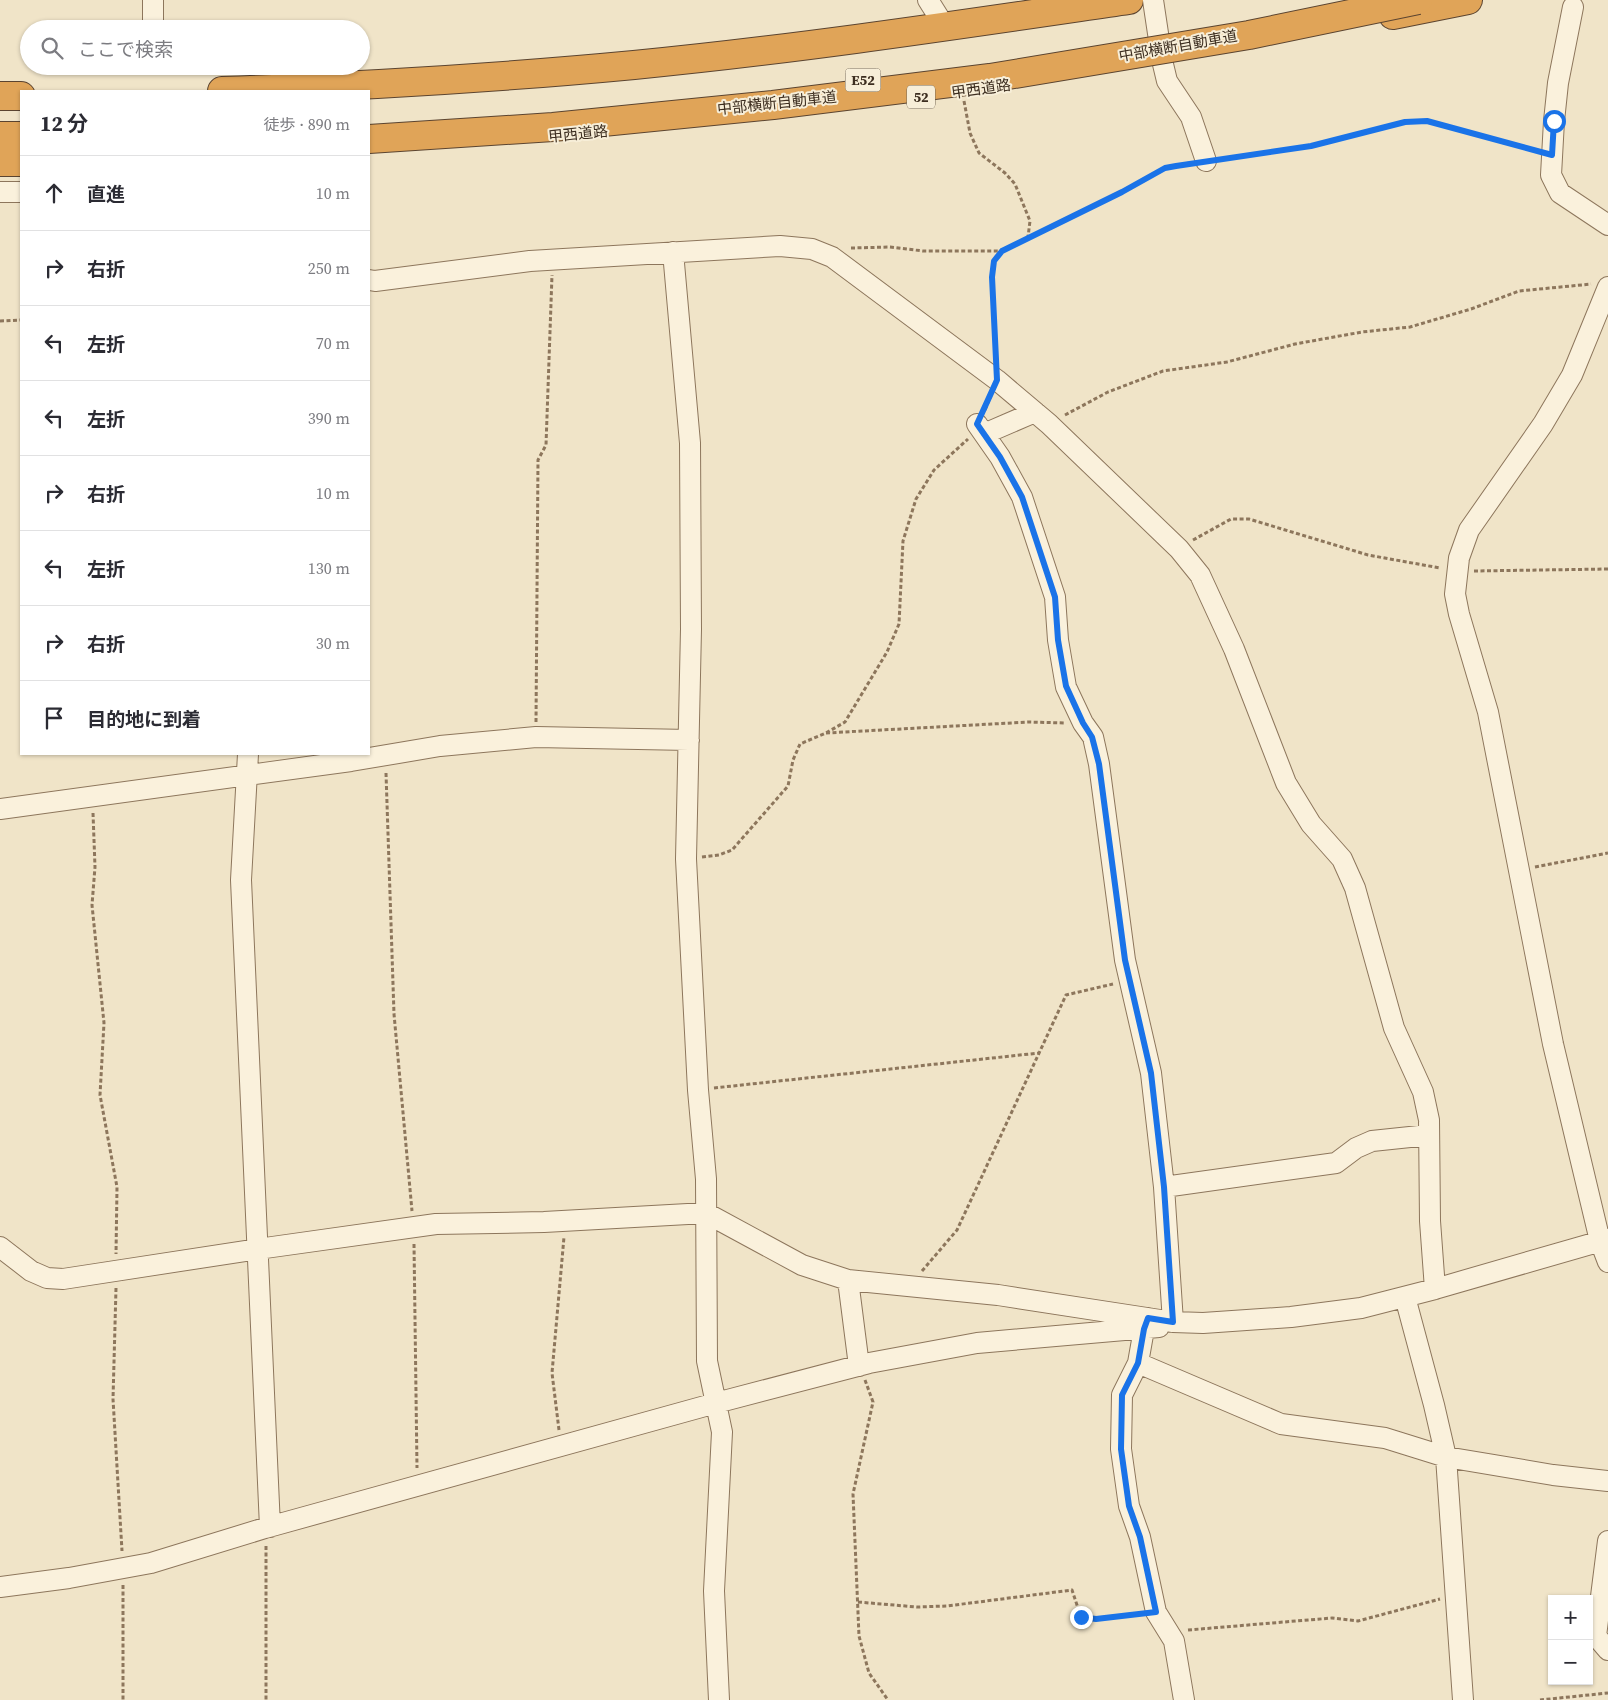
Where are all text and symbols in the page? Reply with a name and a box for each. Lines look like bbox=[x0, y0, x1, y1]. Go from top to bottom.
search box bbox=[20, 20, 370, 75]
street label: 中部横断自動車道 bbox=[1117, 25, 1239, 66]
icon: search bbox=[38, 34, 66, 62]
text: ここで検索 bbox=[78, 36, 173, 62]
road number: E52 bbox=[846, 68, 880, 92]
street label: 甲西道路 bbox=[950, 74, 1012, 103]
road number: 52 bbox=[907, 85, 935, 108]
street label: 中部横断自動車道 bbox=[716, 86, 838, 119]
text: 12 分 bbox=[40, 109, 88, 138]
route start bbox=[1543, 110, 1566, 133]
text: 徒歩 · 890 m bbox=[264, 113, 350, 135]
street label: 甲西道路 bbox=[547, 120, 609, 147]
icon: ahead bbox=[40, 179, 68, 207]
text: 直進 bbox=[87, 181, 125, 207]
text: 10 m bbox=[316, 182, 350, 204]
icon: right bbox=[40, 254, 68, 282]
text: 右折 bbox=[87, 256, 125, 282]
text: 250 m bbox=[308, 257, 350, 279]
icon: left bbox=[40, 329, 68, 357]
text: 左折 bbox=[87, 331, 125, 357]
text: 70 m bbox=[316, 332, 350, 354]
icon: left bbox=[40, 404, 68, 432]
text: 左折 bbox=[87, 406, 125, 432]
text: 390 m bbox=[308, 407, 350, 429]
icon: right bbox=[40, 479, 68, 507]
text: 右折 bbox=[87, 481, 125, 507]
text: 10 m bbox=[316, 482, 350, 504]
icon: left bbox=[40, 554, 68, 582]
text: 左折 bbox=[87, 556, 125, 582]
text: 130 m bbox=[308, 557, 350, 579]
icon: right bbox=[40, 629, 68, 657]
text: 右折 bbox=[87, 631, 125, 657]
text: 30 m bbox=[316, 632, 350, 654]
icon: arrive bbox=[40, 704, 68, 732]
text: 目的地に到着 bbox=[87, 706, 201, 732]
map controls bbox=[1548, 1595, 1593, 1685]
button: + bbox=[1548, 1595, 1593, 1640]
route end bbox=[1070, 1606, 1093, 1629]
button: − bbox=[1548, 1640, 1593, 1685]

